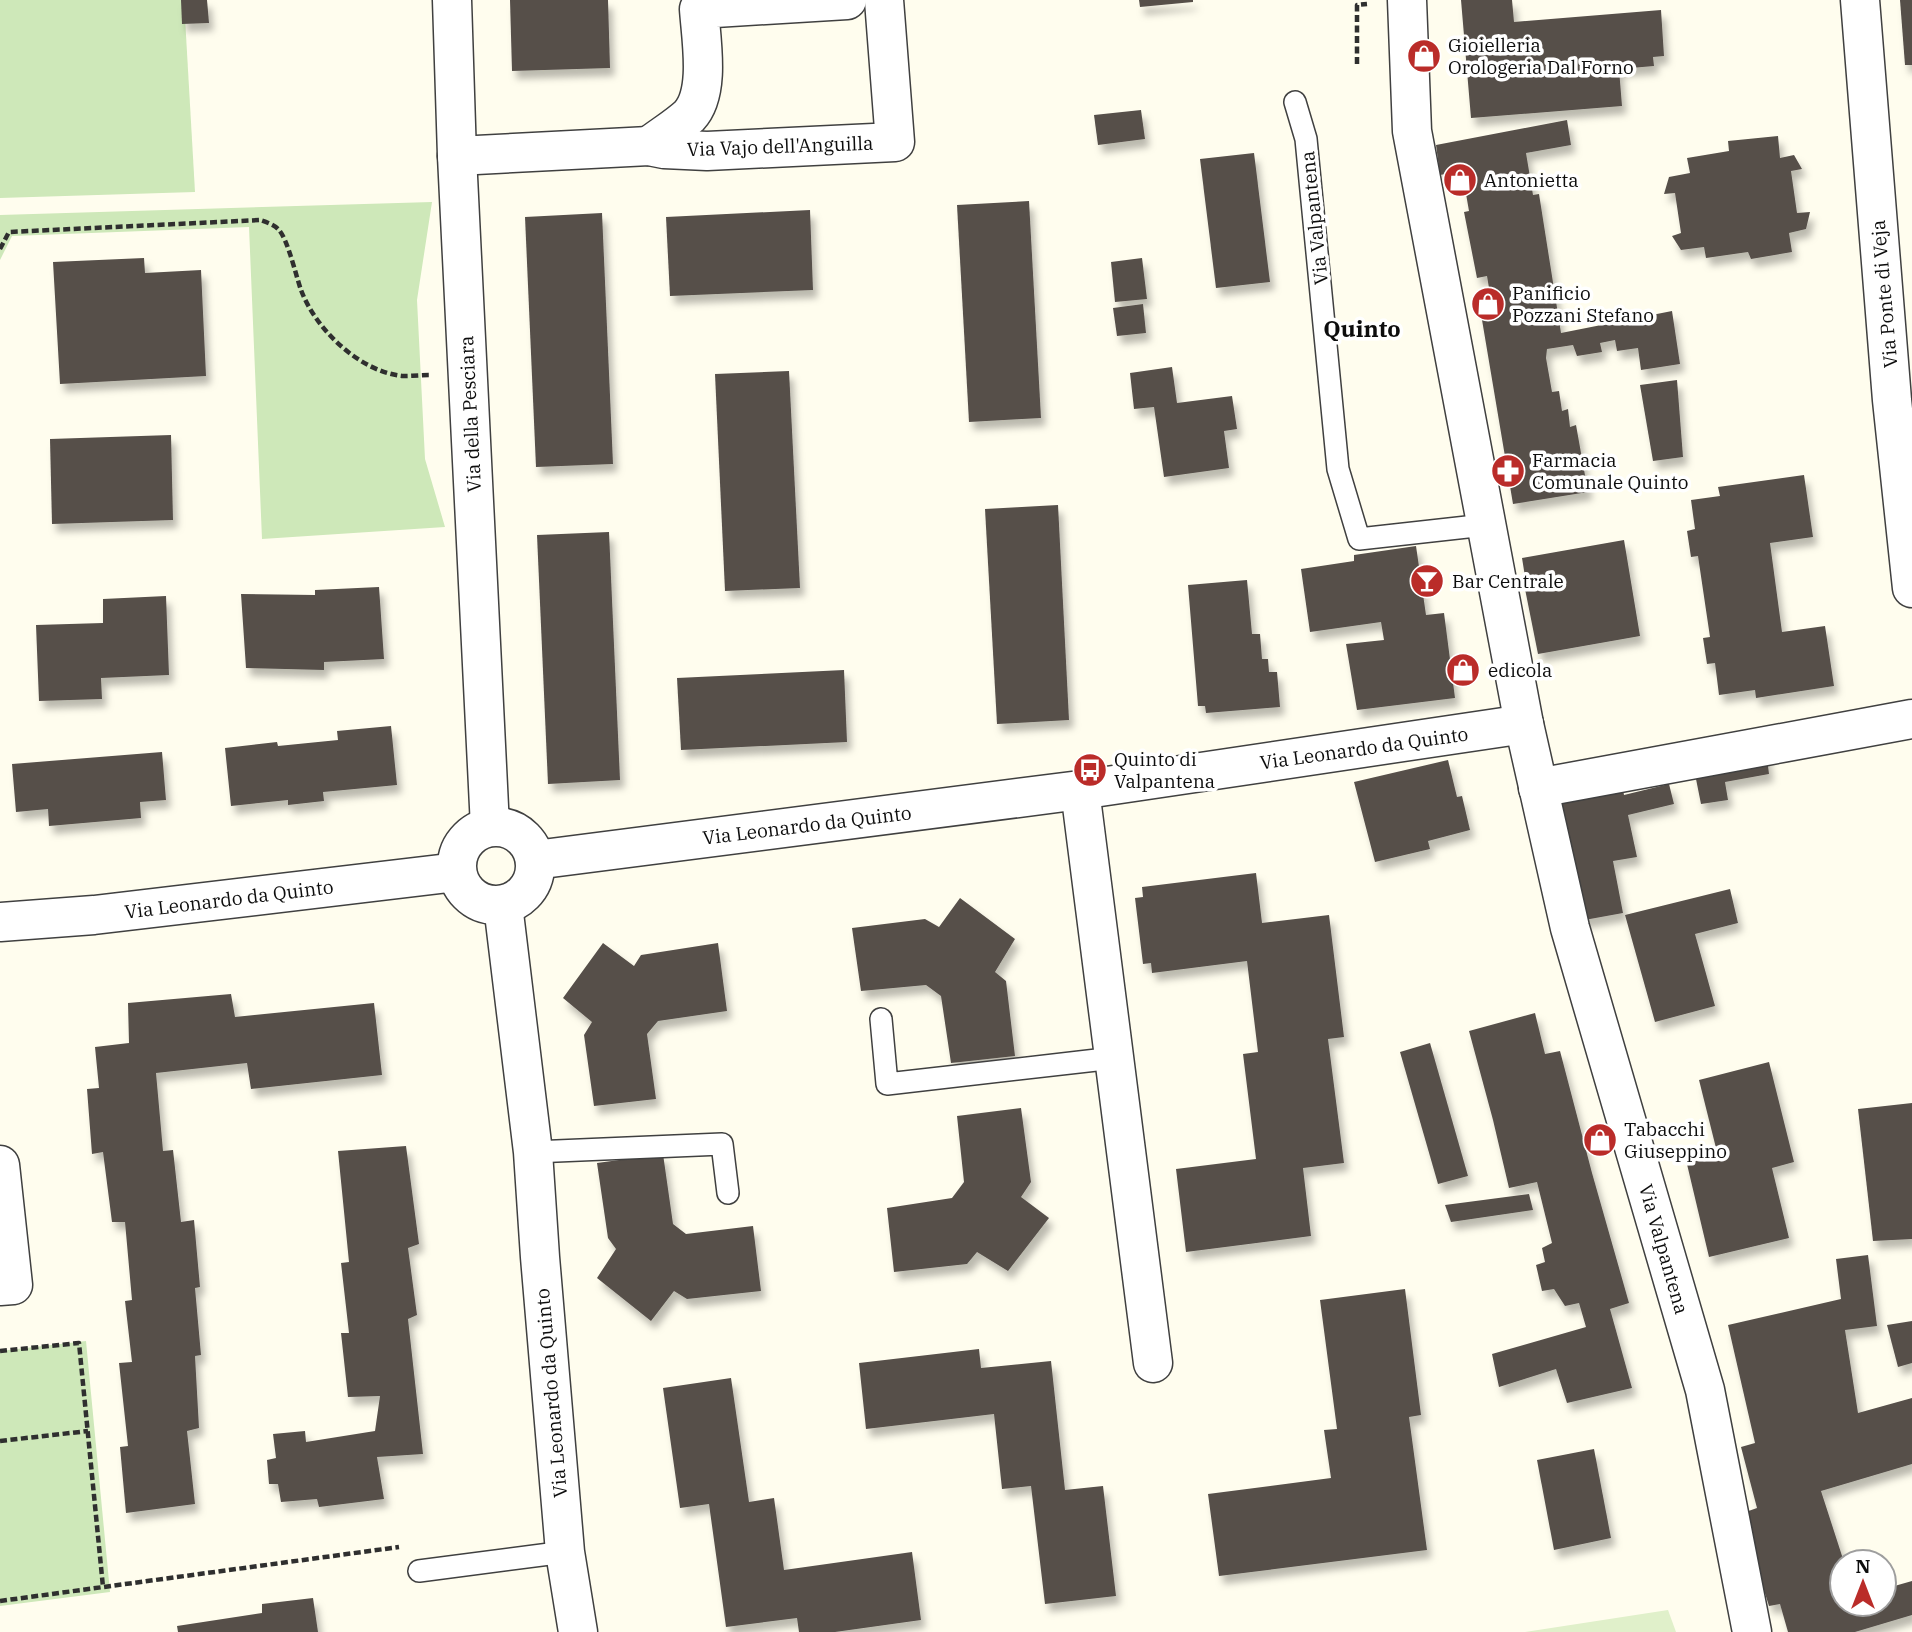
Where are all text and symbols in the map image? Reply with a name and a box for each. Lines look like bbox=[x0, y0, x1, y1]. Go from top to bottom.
place label: Gioielleria Orologeria Dal Forno bbox=[1448, 33, 1634, 79]
shop icon: Gioielleria Orologeria Dal Forno bbox=[1405, 37, 1443, 75]
street label: Via Vajo dell'Anguilla bbox=[686, 131, 874, 161]
street label: Via Valpantena bbox=[1295, 150, 1333, 286]
shop icon: Antonietta bbox=[1441, 161, 1479, 199]
place label: Antonietta bbox=[1484, 168, 1579, 192]
street label: Via Ponte di Veja bbox=[1866, 219, 1902, 369]
place label: Panificio Pozzani Stefano bbox=[1512, 281, 1654, 327]
shop icon: Panificio Pozzani Stefano bbox=[1469, 285, 1507, 323]
district label: Quinto bbox=[1323, 313, 1401, 343]
street label: Via della Pesciara bbox=[454, 335, 486, 493]
place label: Farmacia Comunale Quinto bbox=[1532, 448, 1688, 494]
pharmacy icon: Farmacia Comunale Quinto bbox=[1489, 452, 1527, 490]
bar icon: Bar Centrale bbox=[1408, 562, 1446, 600]
place label: Bar Centrale bbox=[1452, 569, 1564, 593]
shop icon: edicola bbox=[1444, 651, 1482, 689]
place label: edicola bbox=[1488, 658, 1552, 682]
street label: Via Leonardo da Quinto bbox=[1258, 722, 1470, 774]
place label: Quinto di Valpantena bbox=[1114, 747, 1215, 793]
bus stop icon: Quinto di Valpantena bbox=[1071, 751, 1109, 789]
street label: Via Leonardo da Quinto bbox=[701, 800, 913, 850]
street label: Via Leonardo da Quinto bbox=[123, 874, 335, 924]
place label: Tabacchi Giuseppino bbox=[1624, 1117, 1727, 1163]
shop icon: Tabacchi Giuseppino bbox=[1581, 1121, 1619, 1159]
street label: Via Valpantena bbox=[1634, 1181, 1694, 1317]
street label: Via Leonardo da Quinto bbox=[530, 1287, 572, 1499]
north arrow bbox=[1828, 1548, 1898, 1618]
text: N bbox=[1855, 1554, 1871, 1578]

